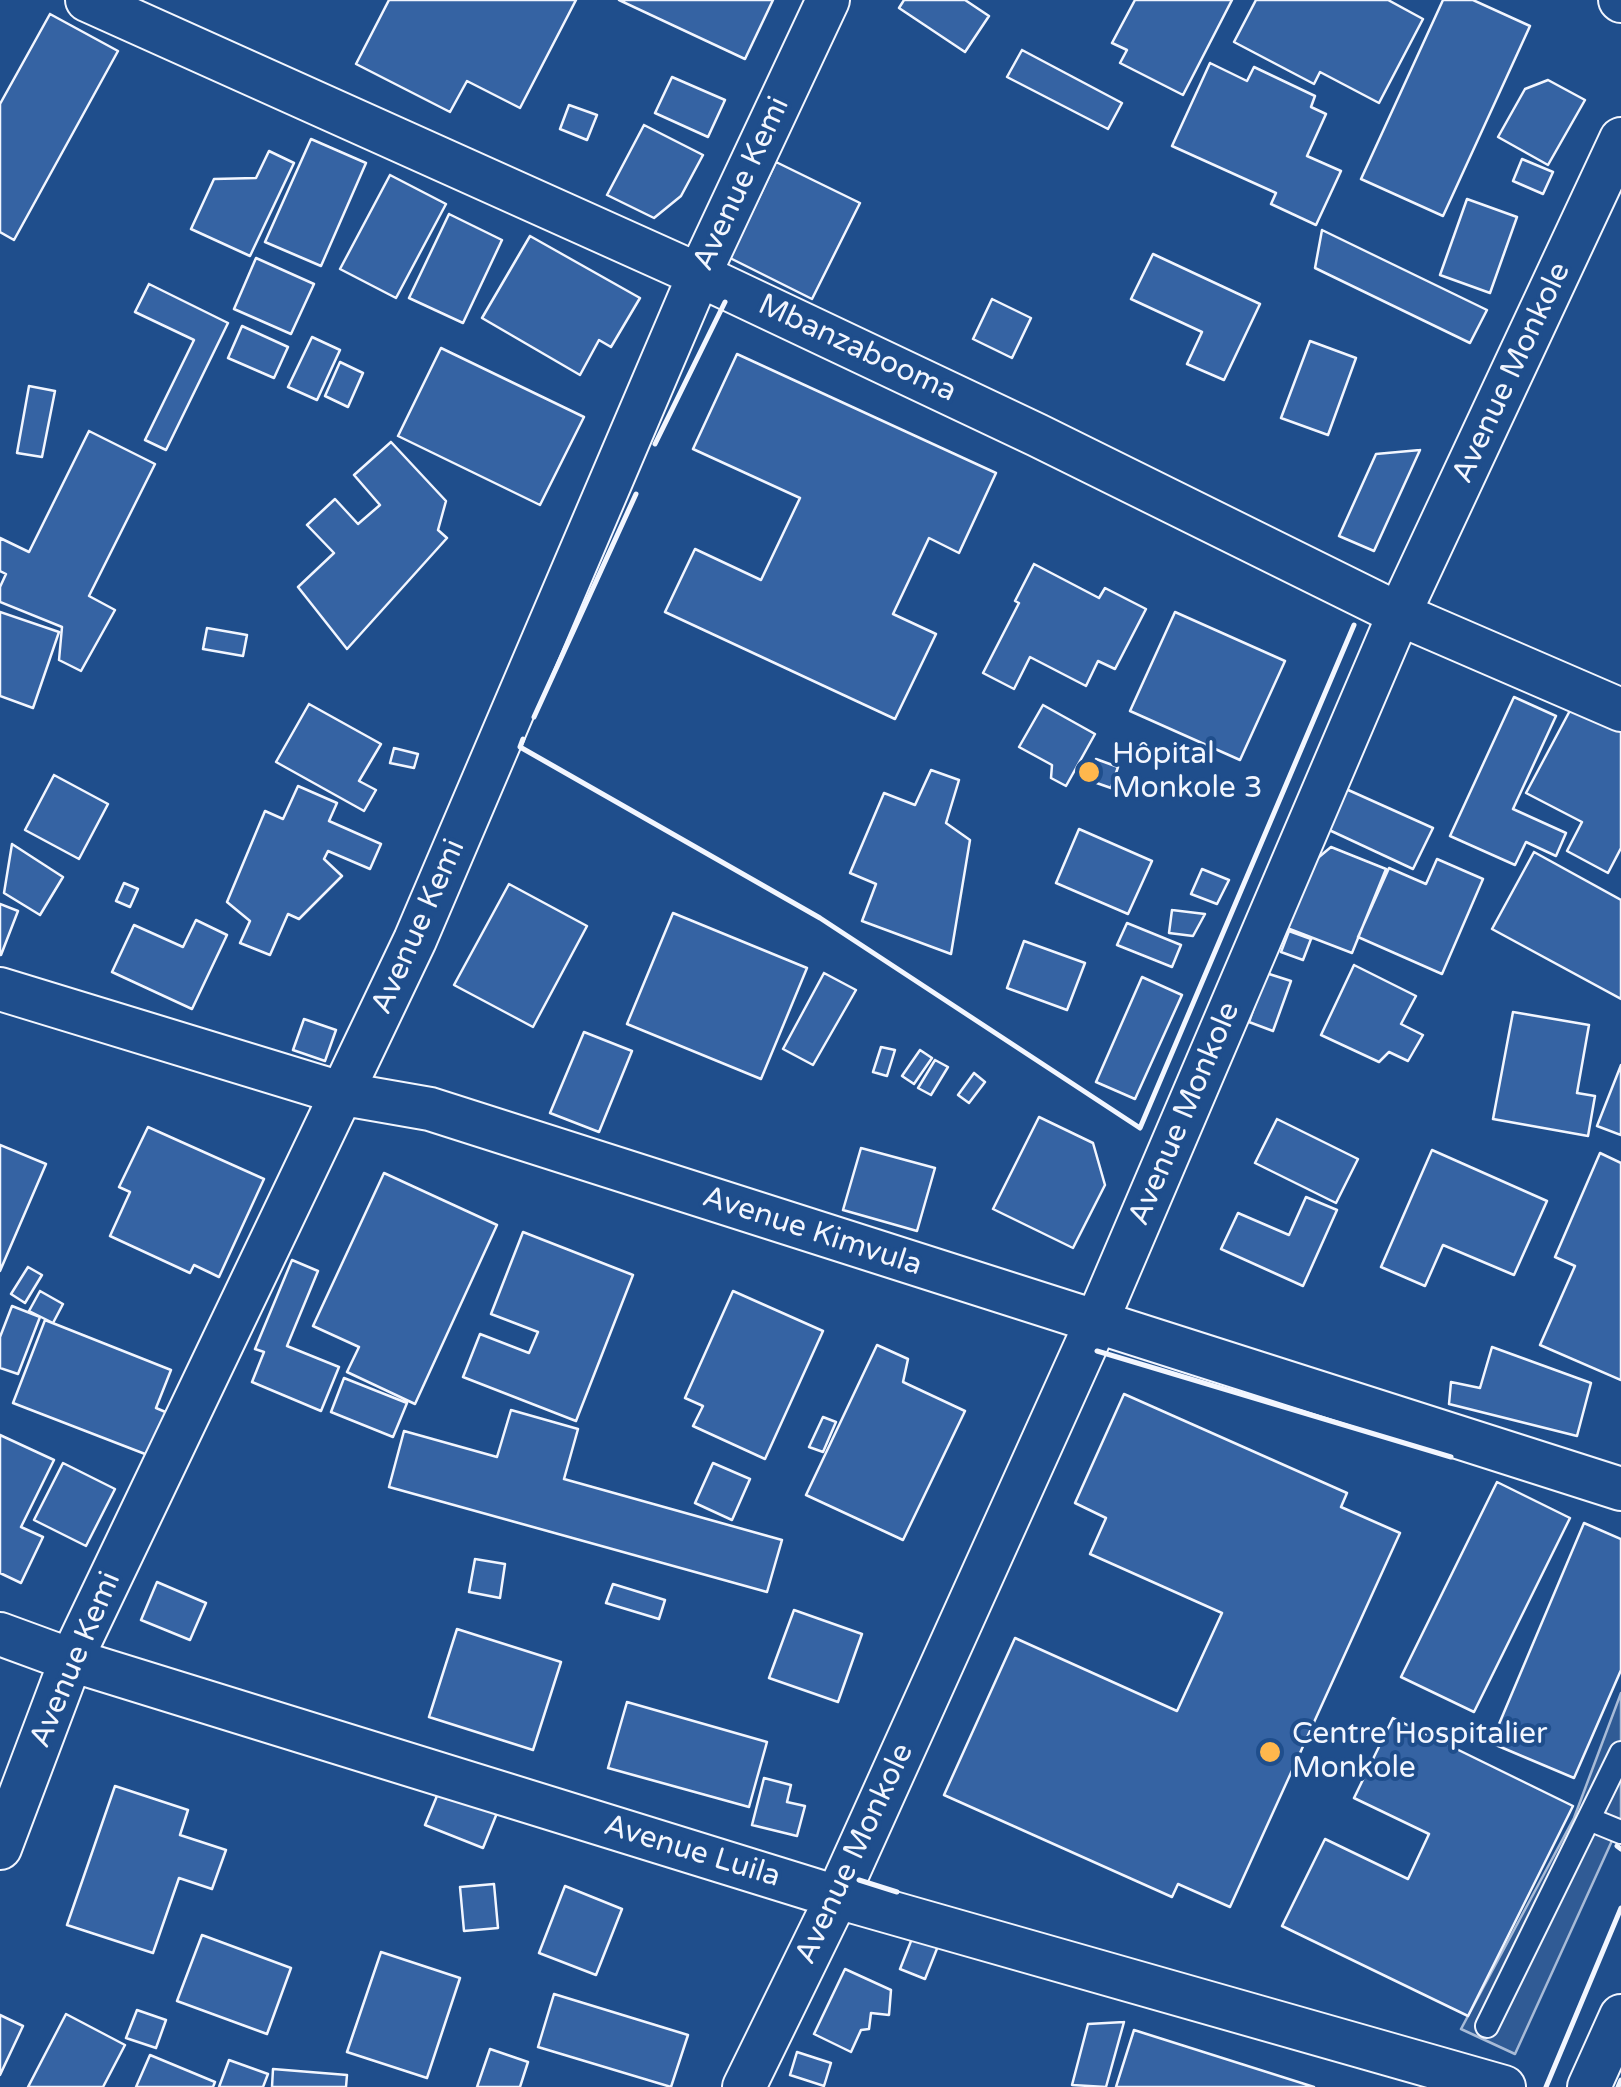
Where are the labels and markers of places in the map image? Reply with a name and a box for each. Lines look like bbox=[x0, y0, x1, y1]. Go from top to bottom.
place label: Hôpital Monkole 3 bbox=[1112, 737, 1262, 808]
marker: Hôpital Monkole 3 bbox=[1076, 759, 1102, 785]
place label: Centre Hospitalier Monkole bbox=[1292, 1717, 1548, 1788]
marker: Centre Hospitalier Monkole bbox=[1257, 1739, 1283, 1765]

